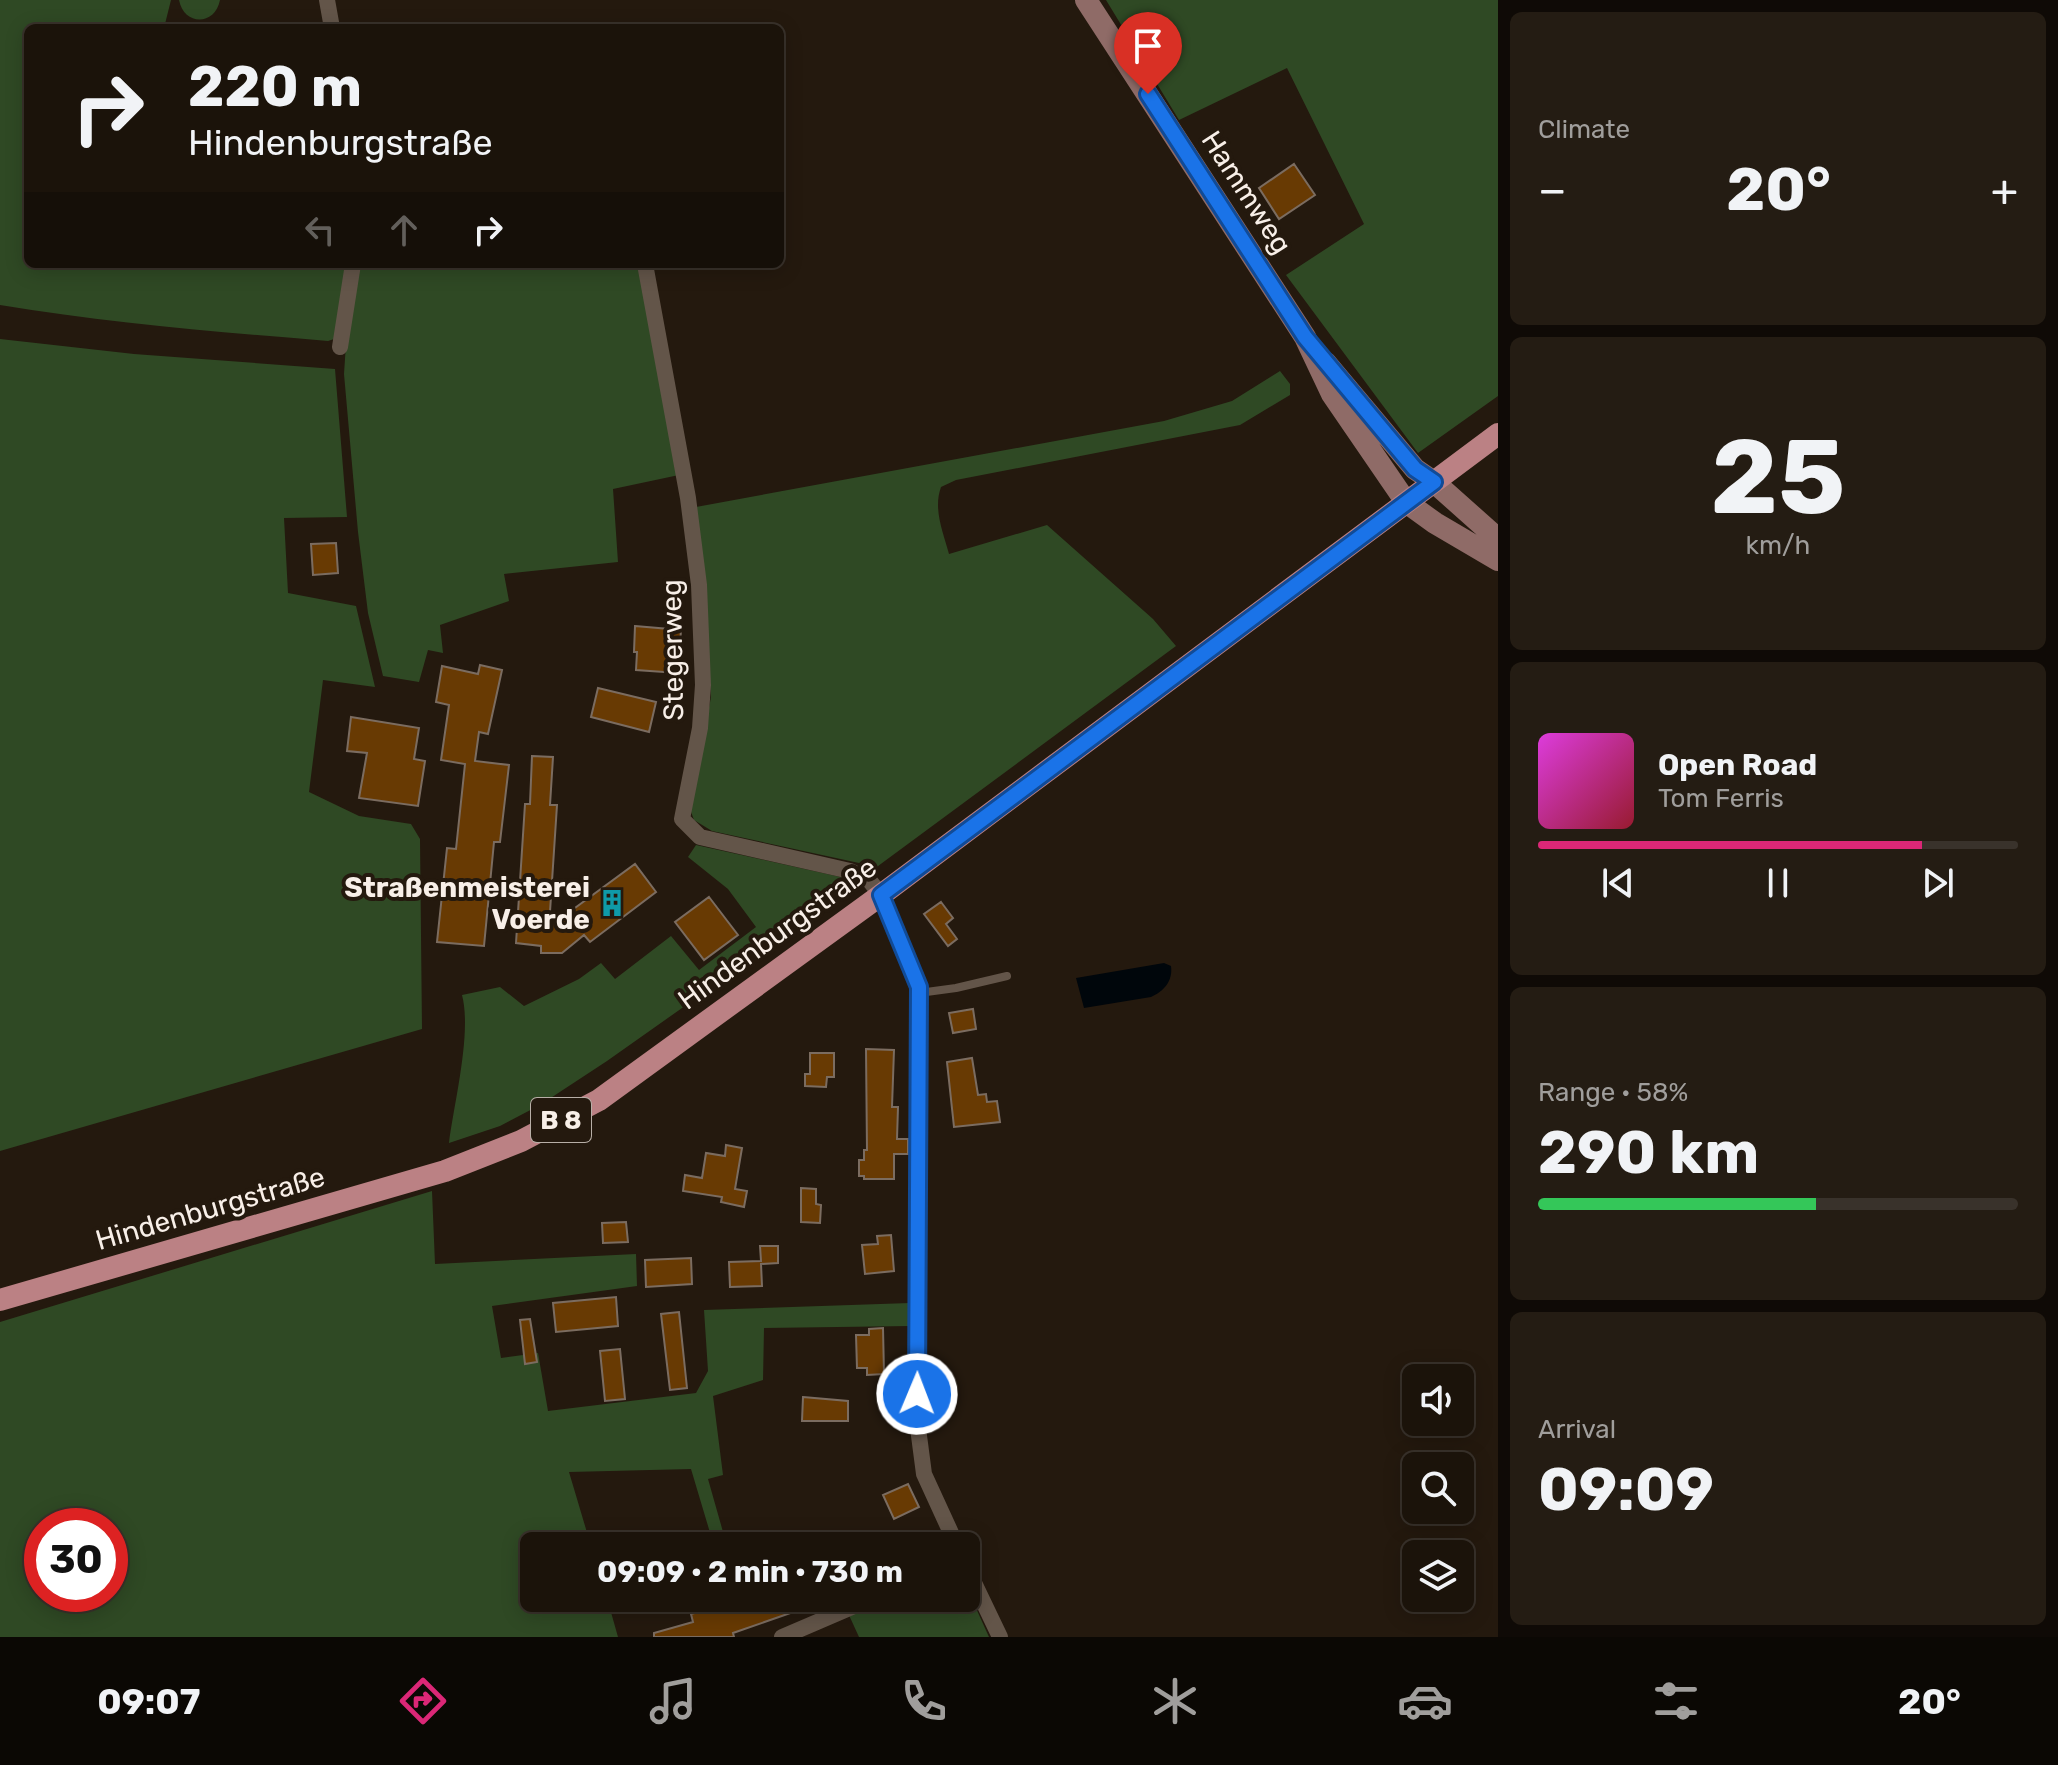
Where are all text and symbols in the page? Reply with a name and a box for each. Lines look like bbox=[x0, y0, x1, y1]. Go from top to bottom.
pin bbox=[1114, 12, 1182, 94]
icon: arrive bbox=[1126, 24, 1170, 68]
text: 220 m bbox=[188, 54, 362, 120]
icon: right bbox=[56, 56, 160, 160]
text: Climate bbox=[1538, 114, 1630, 145]
text: Hindenburgstraße bbox=[188, 121, 493, 164]
street label: Hammweg bbox=[1195, 125, 1298, 260]
text: 20° bbox=[1726, 154, 1831, 225]
text: − bbox=[1538, 164, 1567, 216]
text: + bbox=[1991, 164, 2018, 216]
icon: left bbox=[298, 208, 342, 252]
icon: ahead bbox=[382, 208, 426, 252]
icon: right bbox=[466, 208, 510, 252]
text: 25 bbox=[1711, 416, 1845, 539]
text: km/h bbox=[1746, 530, 1810, 561]
street label: Stegerweg bbox=[655, 579, 690, 721]
text: Open Road bbox=[1658, 747, 1817, 783]
text: Tom Ferris bbox=[1658, 783, 1784, 814]
street label: Hindenburgstraße bbox=[672, 850, 883, 1016]
icon: previous bbox=[1596, 861, 1640, 905]
icon: pause bbox=[1756, 861, 1800, 905]
icon: next bbox=[1916, 861, 1960, 905]
place label: Straßenmeisterei Voerde bbox=[344, 871, 590, 936]
building icon: Straßenmeisterei Voerde bbox=[597, 888, 627, 918]
text: Range · 58% bbox=[1538, 1077, 1688, 1108]
road number: B 8 bbox=[531, 1098, 591, 1142]
text: 290 km bbox=[1538, 1117, 1759, 1188]
street label: Hindenburgstraße bbox=[92, 1160, 329, 1257]
position arrow bbox=[875, 1352, 959, 1436]
map controls bbox=[1402, 1364, 1474, 1612]
button: sound bbox=[1402, 1364, 1474, 1436]
text: Arrival bbox=[1538, 1414, 1616, 1445]
button: search bbox=[1402, 1452, 1474, 1524]
text: 09:09 bbox=[1538, 1454, 1714, 1525]
speed limit sign: 30 bbox=[24, 1508, 128, 1612]
button: layers bbox=[1402, 1540, 1474, 1612]
text: 09:09 · 2 min · 730 m bbox=[597, 1554, 903, 1590]
icon: directions bbox=[395, 1673, 451, 1729]
icon: music bbox=[645, 1673, 701, 1729]
icon: phone bbox=[896, 1673, 952, 1729]
icon: climate bbox=[1147, 1673, 1203, 1729]
icon: car bbox=[1397, 1673, 1453, 1729]
icon: filters bbox=[1648, 1673, 1704, 1729]
text: 09:07 bbox=[97, 1680, 200, 1723]
text: 20° bbox=[1898, 1680, 1961, 1723]

